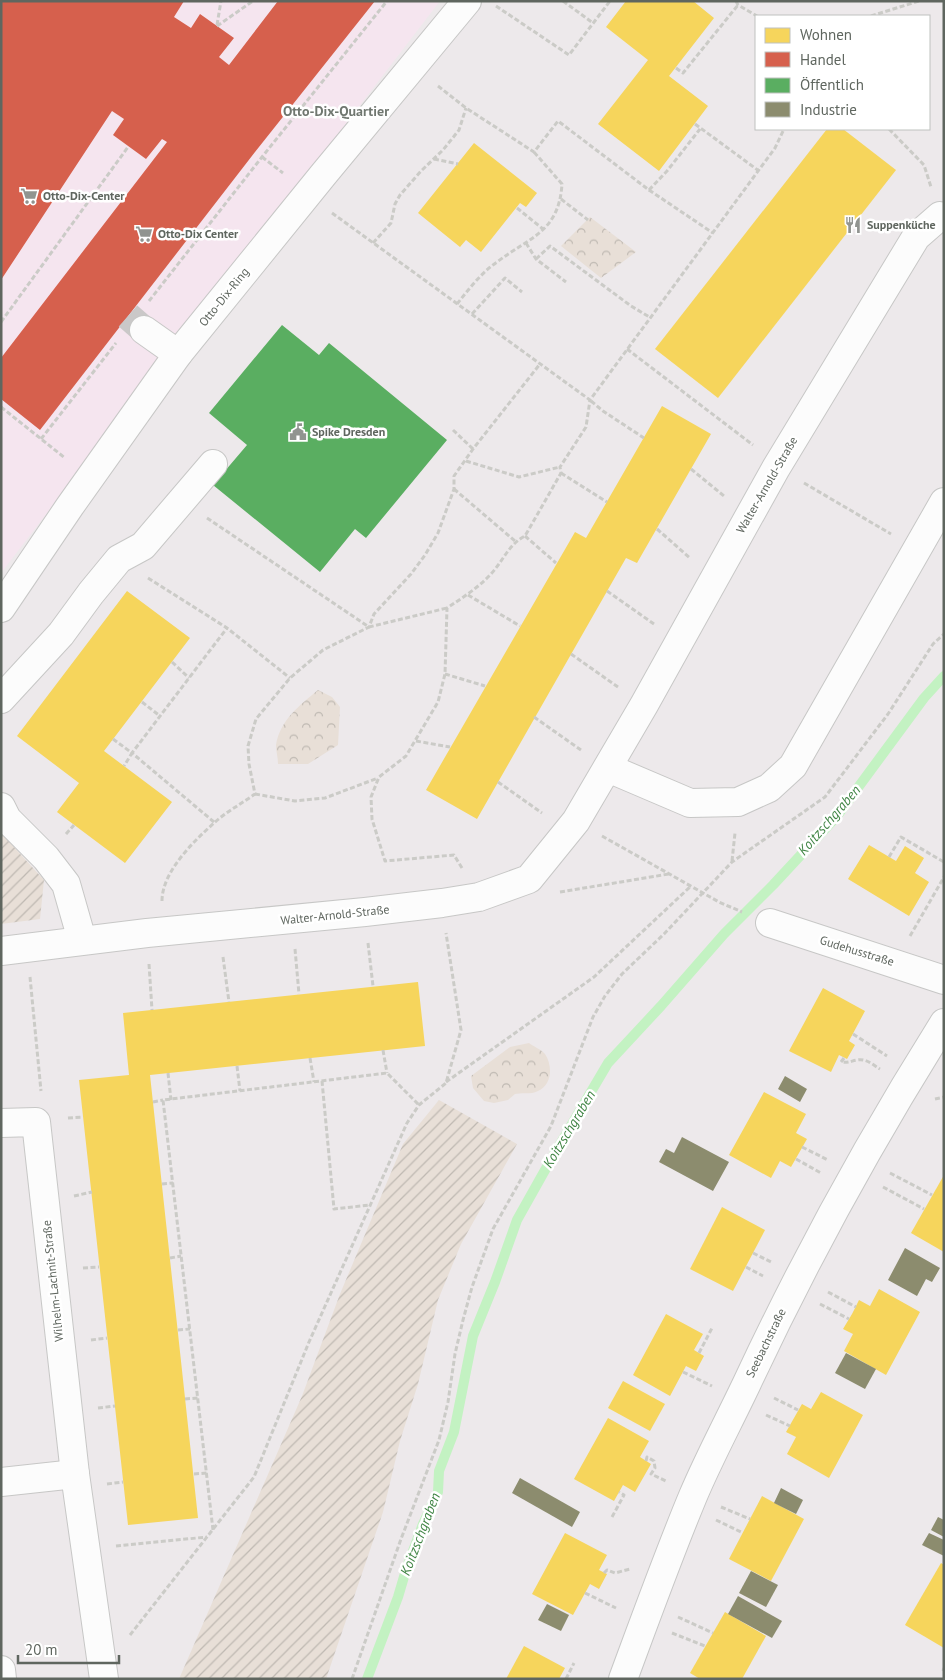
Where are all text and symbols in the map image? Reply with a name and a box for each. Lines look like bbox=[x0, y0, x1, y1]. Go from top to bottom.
legend bbox=[755, 15, 930, 130]
text: Wohnen bbox=[800, 25, 852, 44]
text: Handel bbox=[800, 50, 846, 69]
text: Öffentlich bbox=[800, 75, 864, 94]
text: Industrie bbox=[800, 100, 857, 119]
district label: Otto-Dix-Quartier bbox=[283, 102, 389, 120]
supermarket icon: Otto-Dix-Center bbox=[19, 186, 39, 206]
place label: Otto-Dix-Center bbox=[43, 188, 125, 203]
restaurant icon: Suppenküche bbox=[843, 215, 863, 235]
place label: Suppenküche bbox=[867, 217, 936, 232]
supermarket icon: Otto-Dix Center bbox=[134, 224, 154, 244]
place label: Otto-Dix Center bbox=[158, 226, 239, 241]
street label: Otto-Dix-Ring bbox=[195, 264, 252, 329]
public building icon: Spike Dresden bbox=[288, 422, 308, 442]
place label: Spike Dresden bbox=[312, 424, 385, 439]
street label: Walter-Arnold-Straße bbox=[733, 434, 800, 536]
water label: Koitzschgraben bbox=[794, 781, 864, 859]
street label: Walter-Arnold-Straße bbox=[280, 901, 390, 928]
street label: Gudehusstraße bbox=[818, 932, 896, 969]
water label: Koitzschgraben bbox=[539, 1087, 599, 1171]
street label: Wilhelm-Lachnit-Straße bbox=[39, 1219, 66, 1343]
street label: Seebachstraße bbox=[742, 1306, 789, 1380]
water label: Koitzschgraben bbox=[396, 1490, 444, 1578]
scale bar bbox=[18, 1632, 119, 1664]
text: 20 m bbox=[25, 1640, 58, 1659]

